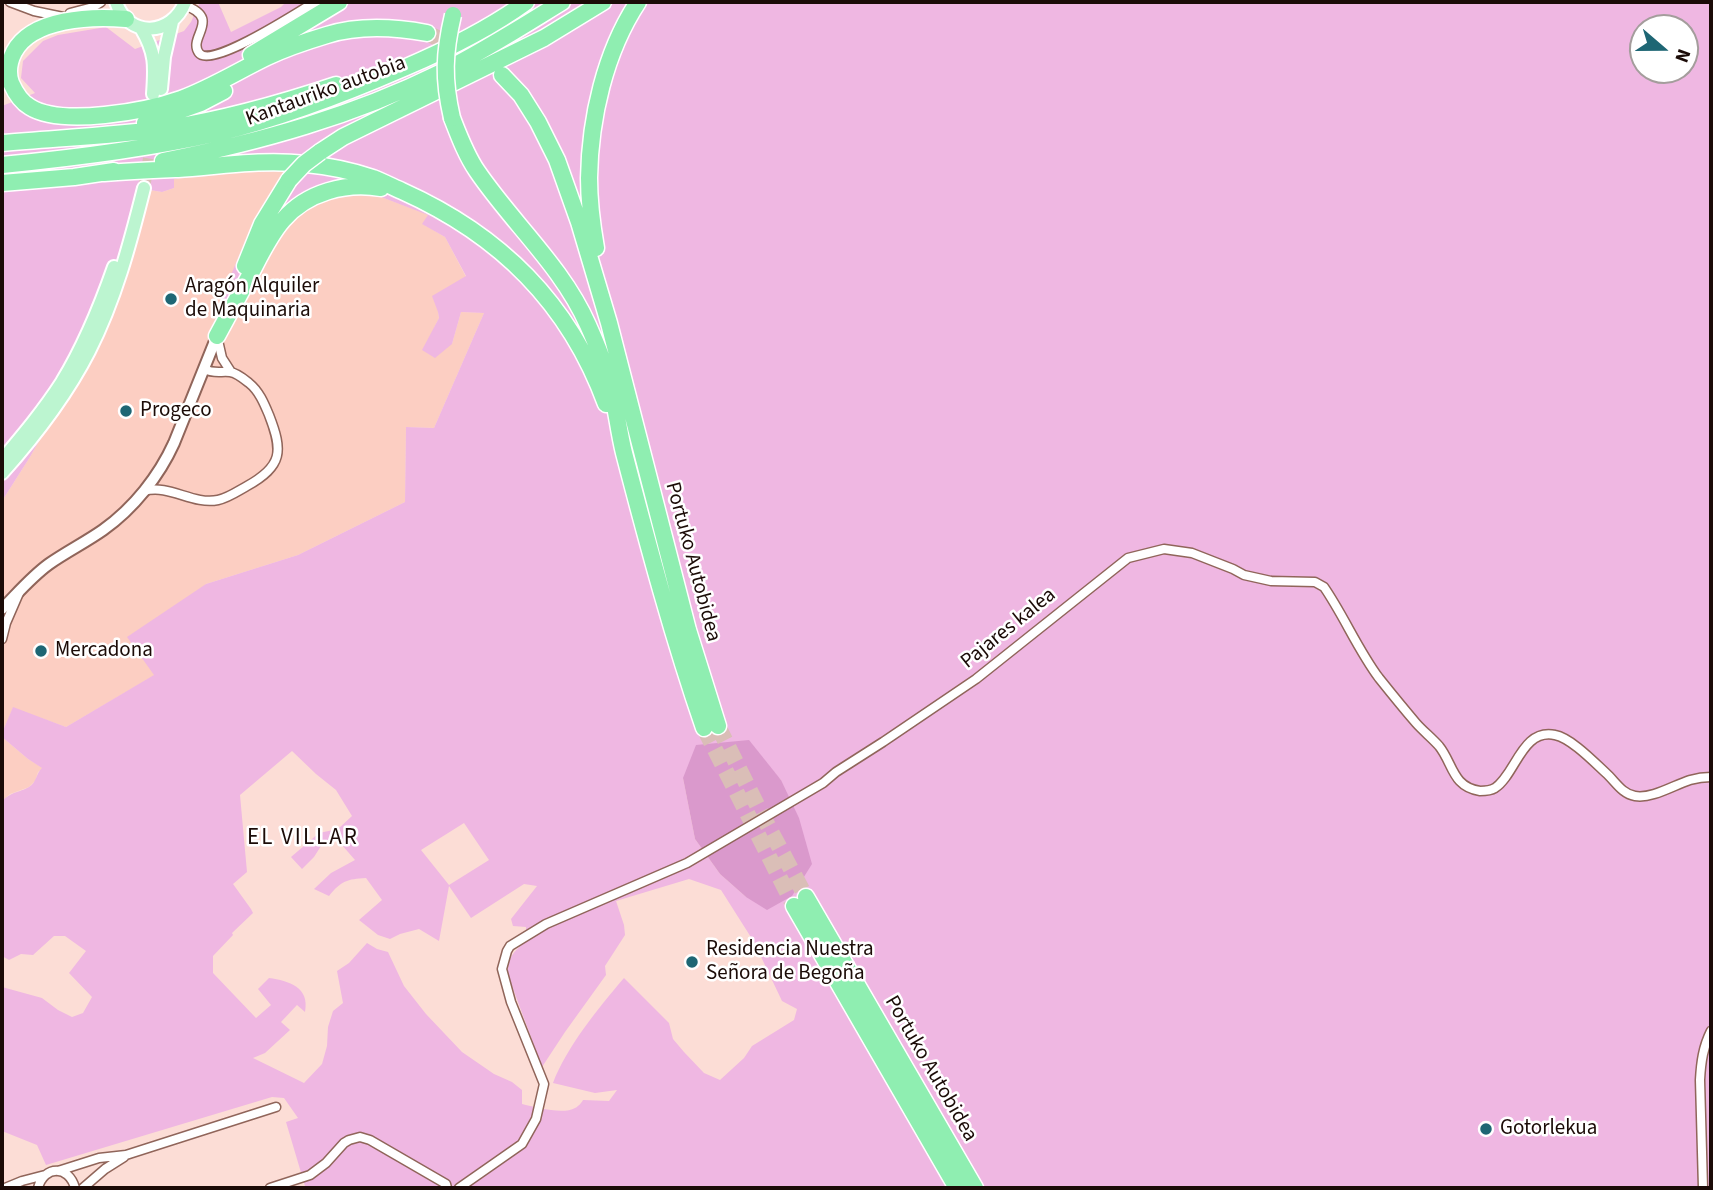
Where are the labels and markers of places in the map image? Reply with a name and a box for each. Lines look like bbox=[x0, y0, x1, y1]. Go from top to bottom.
place label: Aragón Alquiler de Maquinaria bbox=[185, 274, 319, 324]
marker: Aragón Alquiler de Maquinaria bbox=[163, 291, 179, 307]
place label: Progeco bbox=[140, 398, 212, 424]
marker: Progeco bbox=[118, 403, 134, 419]
place label: Mercadona bbox=[55, 638, 153, 664]
marker: Mercadona bbox=[33, 643, 49, 659]
place label: Residencia Nuestra Señora de Begoña bbox=[706, 937, 873, 987]
marker: Residencia Nuestra Señora de Begoña bbox=[684, 954, 700, 970]
place label: Gotorlekua bbox=[1500, 1116, 1597, 1142]
marker: Gotorlekua bbox=[1478, 1121, 1494, 1137]

